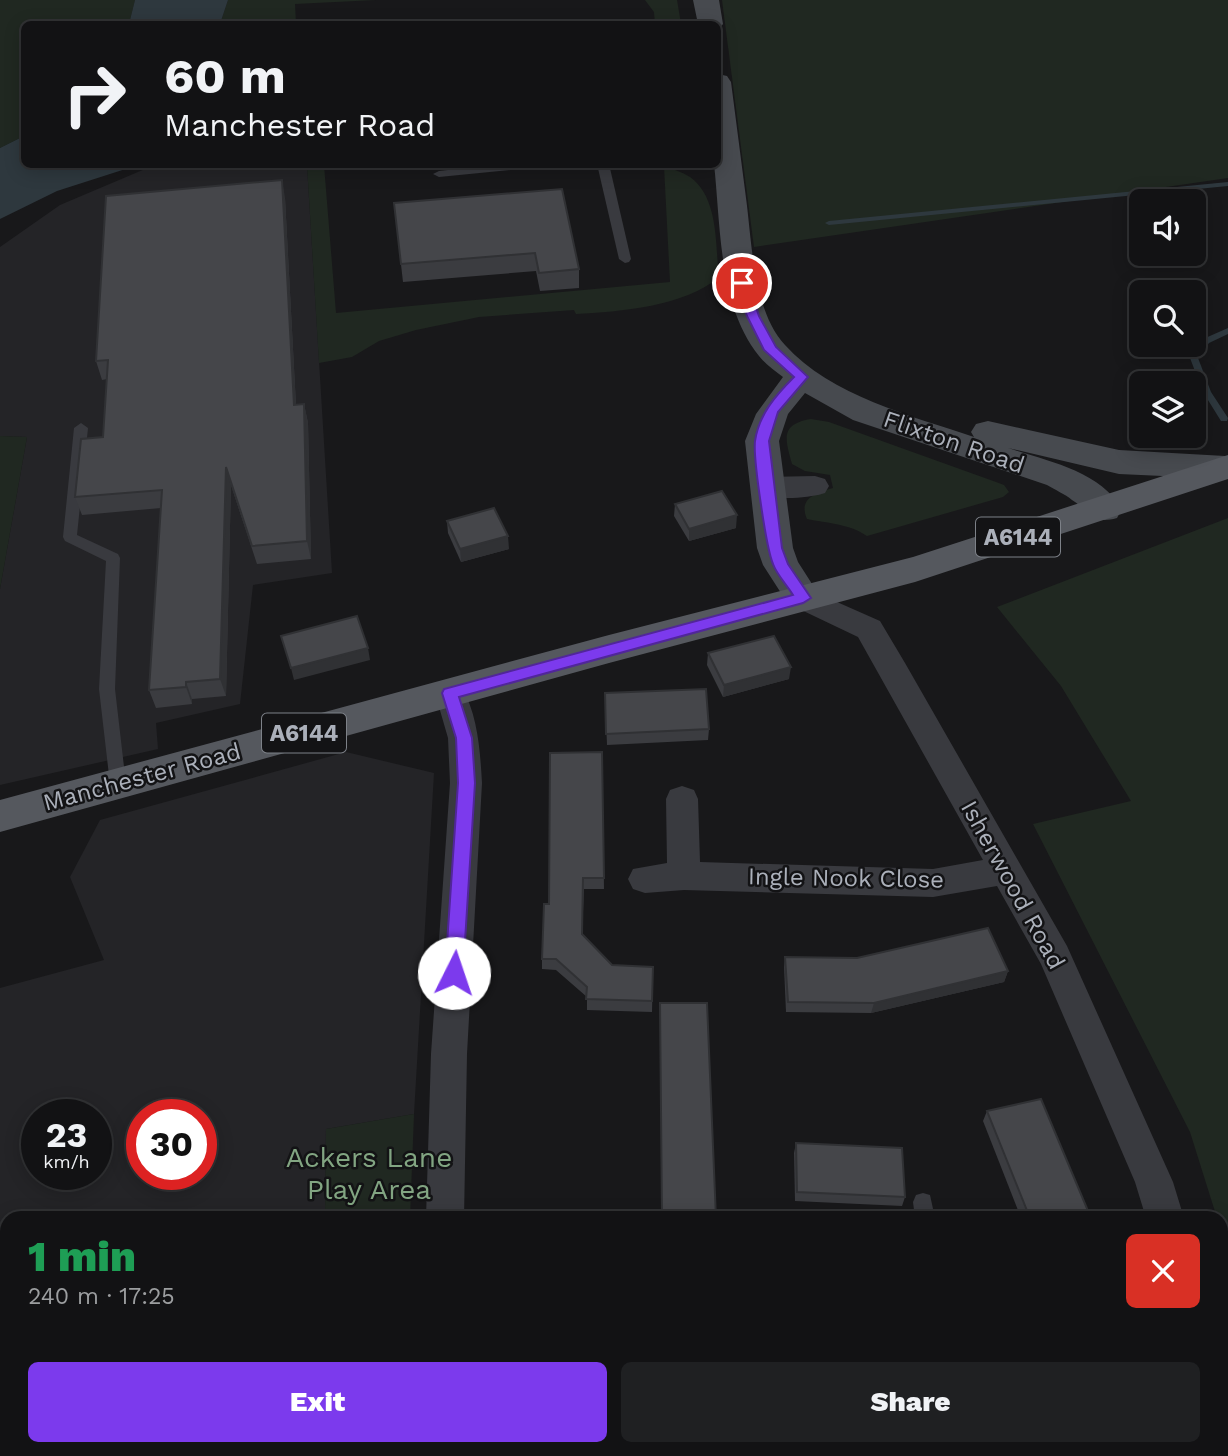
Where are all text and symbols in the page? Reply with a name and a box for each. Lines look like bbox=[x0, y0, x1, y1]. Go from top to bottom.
text: 60 m bbox=[164, 47, 286, 105]
icon: right bbox=[49, 49, 140, 140]
text: Manchester Road bbox=[164, 106, 435, 144]
map controls bbox=[1129, 189, 1206, 448]
button: sound bbox=[1129, 189, 1206, 266]
pin bbox=[712, 253, 772, 313]
icon: arrive bbox=[723, 264, 761, 302]
button: search bbox=[1129, 280, 1206, 357]
button: layers bbox=[1129, 371, 1206, 448]
street label: Flixton Road bbox=[880, 405, 1028, 479]
road number: A6144 bbox=[976, 517, 1060, 556]
road number: A6144 bbox=[262, 713, 346, 752]
street label: Manchester Road bbox=[40, 737, 244, 817]
street label: Isherwood Road bbox=[955, 796, 1071, 974]
street label: Ingle Nook Close bbox=[748, 862, 944, 894]
position arrow bbox=[417, 936, 491, 1010]
speed limit sign: 30 bbox=[126, 1099, 217, 1190]
text: 23 bbox=[46, 1114, 87, 1156]
park label: Ackers Lane Play Area bbox=[286, 1141, 452, 1206]
text: km/h bbox=[43, 1151, 90, 1172]
text: 1 min bbox=[28, 1232, 136, 1281]
button: close bbox=[1126, 1234, 1200, 1308]
text: 240 m · 17:25 bbox=[28, 1283, 175, 1310]
button: Exit bbox=[28, 1362, 607, 1442]
button: Share bbox=[621, 1362, 1200, 1442]

